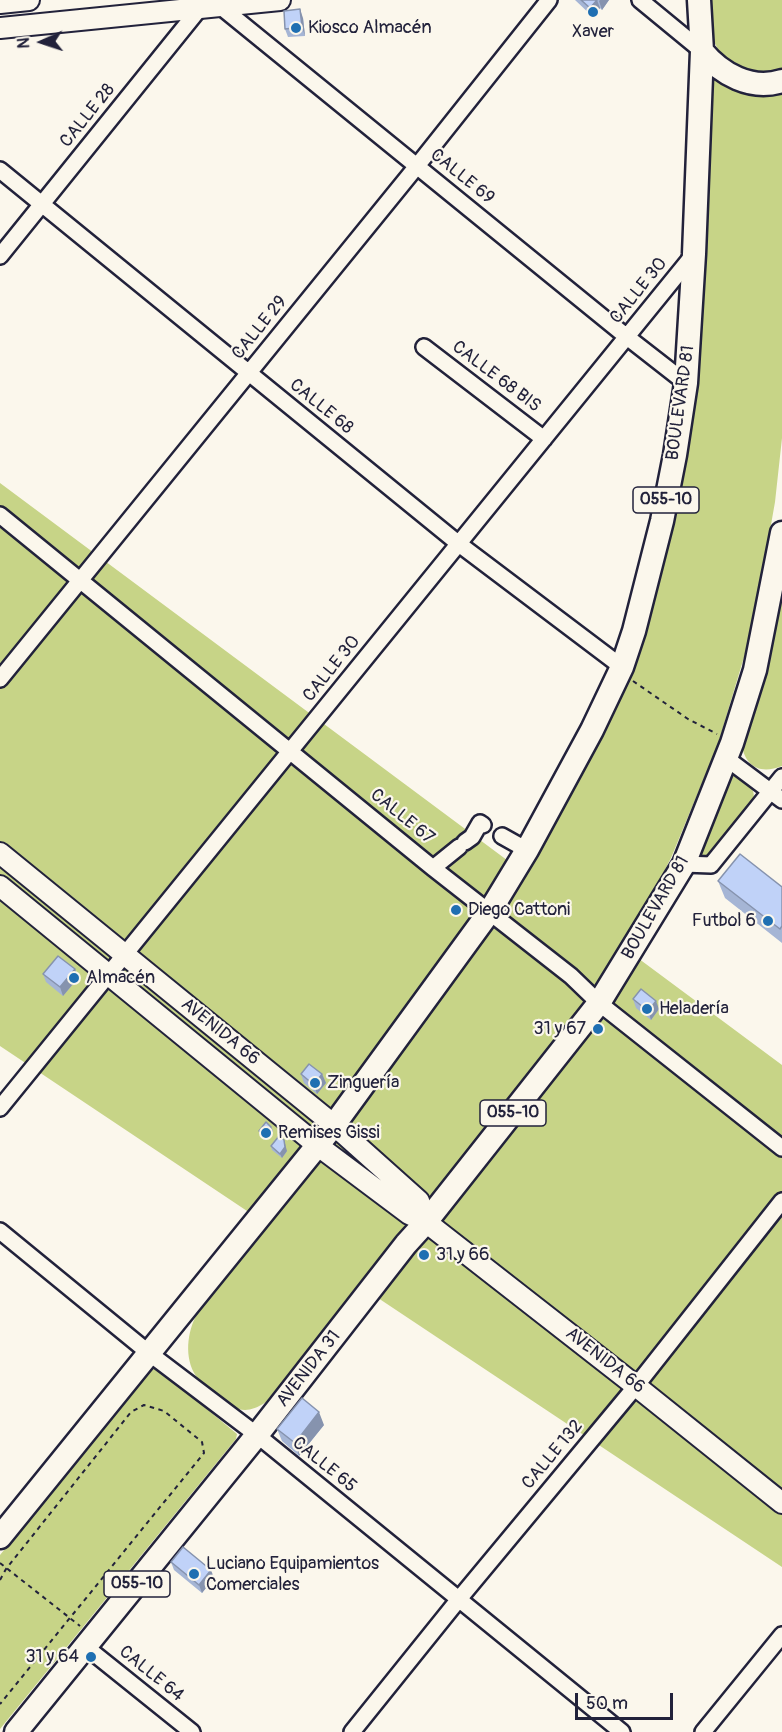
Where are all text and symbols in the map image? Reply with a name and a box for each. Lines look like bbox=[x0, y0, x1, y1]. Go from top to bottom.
marker: Xaver bbox=[586, 5, 600, 19]
north arrow bbox=[12, 12, 72, 72]
place label: Kiosco Almacén bbox=[308, 17, 432, 39]
marker: Kiosco Almacén bbox=[289, 21, 303, 35]
place label: Xaver bbox=[572, 21, 614, 43]
text: N bbox=[14, 37, 34, 49]
street label: CALLE 28 bbox=[56, 80, 120, 152]
street label: CALLE 69 bbox=[426, 145, 498, 209]
street label: CALLE 30 bbox=[606, 254, 672, 328]
street label: CALLE 29 bbox=[228, 292, 292, 364]
street label: CALLE 68 BIS bbox=[447, 337, 545, 417]
street label: BOULEVARD 81 bbox=[662, 344, 700, 462]
street label: CALLE 68 bbox=[285, 375, 357, 439]
road number: 055-10 bbox=[633, 487, 699, 513]
street label: CALLE 30 bbox=[299, 632, 365, 706]
street label: CALLE 67 bbox=[366, 785, 438, 849]
street label: BOULEVARD 81 bbox=[618, 852, 694, 964]
place label: Diego Cattoni bbox=[468, 899, 570, 921]
marker: Diego Cattoni bbox=[449, 903, 463, 917]
place label: Futbol 6 bbox=[692, 910, 756, 932]
marker: Futbol 6 bbox=[761, 914, 775, 928]
place label: Almacén bbox=[86, 967, 155, 989]
marker: Almacén bbox=[67, 971, 81, 985]
street label: AVENIDA 66 bbox=[176, 994, 264, 1070]
place label: Heladería bbox=[659, 998, 729, 1020]
marker: Heladería bbox=[640, 1002, 654, 1016]
place label: 31 y 67 bbox=[534, 1018, 586, 1040]
marker: 31 y 67 bbox=[591, 1022, 605, 1036]
place label: Zinguería bbox=[327, 1072, 399, 1094]
marker: Zinguería bbox=[308, 1076, 322, 1090]
road number: 055-10 bbox=[480, 1100, 546, 1126]
place label: Remises Gissi bbox=[278, 1122, 380, 1144]
marker: Remises Gissi bbox=[259, 1126, 273, 1140]
place label: 31 y 66 bbox=[436, 1244, 490, 1266]
marker: 31 y 66 bbox=[417, 1248, 431, 1262]
street label: AVENIDA 66 bbox=[561, 1323, 649, 1399]
street label: AVENIDA 31 bbox=[272, 1326, 346, 1412]
street label: CALLE 132 bbox=[518, 1416, 588, 1494]
street label: CALLE 65 bbox=[287, 1433, 361, 1497]
place label: Luciano Equipamientos Comerciales bbox=[206, 1553, 379, 1596]
marker: Luciano Equipamientos Comerciales bbox=[187, 1567, 201, 1581]
road number: 055-10 bbox=[104, 1571, 170, 1597]
street label: CALLE 64 bbox=[114, 1641, 188, 1707]
place label: 31 y 64 bbox=[26, 1646, 79, 1668]
marker: 31 y 64 bbox=[84, 1650, 98, 1664]
scale bar bbox=[578, 1681, 676, 1719]
text: 50 m bbox=[586, 1692, 628, 1715]

